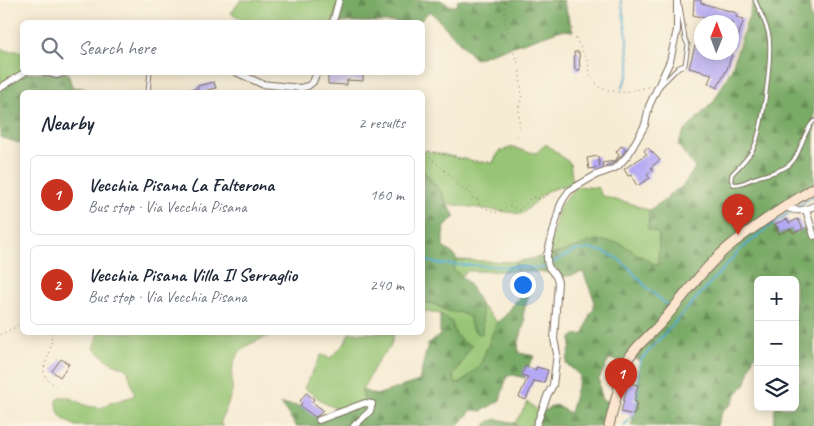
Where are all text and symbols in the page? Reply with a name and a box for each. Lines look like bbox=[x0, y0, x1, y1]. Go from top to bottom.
north arrow bbox=[694, 15, 739, 60]
search box bbox=[20, 20, 425, 75]
icon: search bbox=[38, 34, 66, 62]
text: Search here bbox=[78, 36, 155, 60]
text: Nearby bbox=[40, 110, 93, 136]
text: 2 results bbox=[358, 113, 405, 133]
text: Vecchia Pisana La Falterona bbox=[88, 173, 274, 197]
text: 1 bbox=[53, 185, 61, 205]
text: 160 m bbox=[370, 185, 404, 205]
pin: 2 bbox=[722, 194, 754, 235]
text: Bus stop · Via Vecchia Pisana bbox=[88, 197, 247, 217]
text: Vecchia Pisana Villa Il Serraglio bbox=[88, 263, 297, 287]
your location bbox=[510, 272, 536, 298]
text: 2 bbox=[53, 275, 61, 295]
text: 240 m bbox=[370, 275, 404, 295]
map controls bbox=[754, 276, 799, 411]
button: + bbox=[754, 276, 799, 321]
text: Bus stop · Via Vecchia Pisana bbox=[88, 287, 247, 307]
button: − bbox=[754, 321, 799, 366]
pin: 1 bbox=[605, 358, 637, 399]
button: layers bbox=[754, 366, 799, 411]

